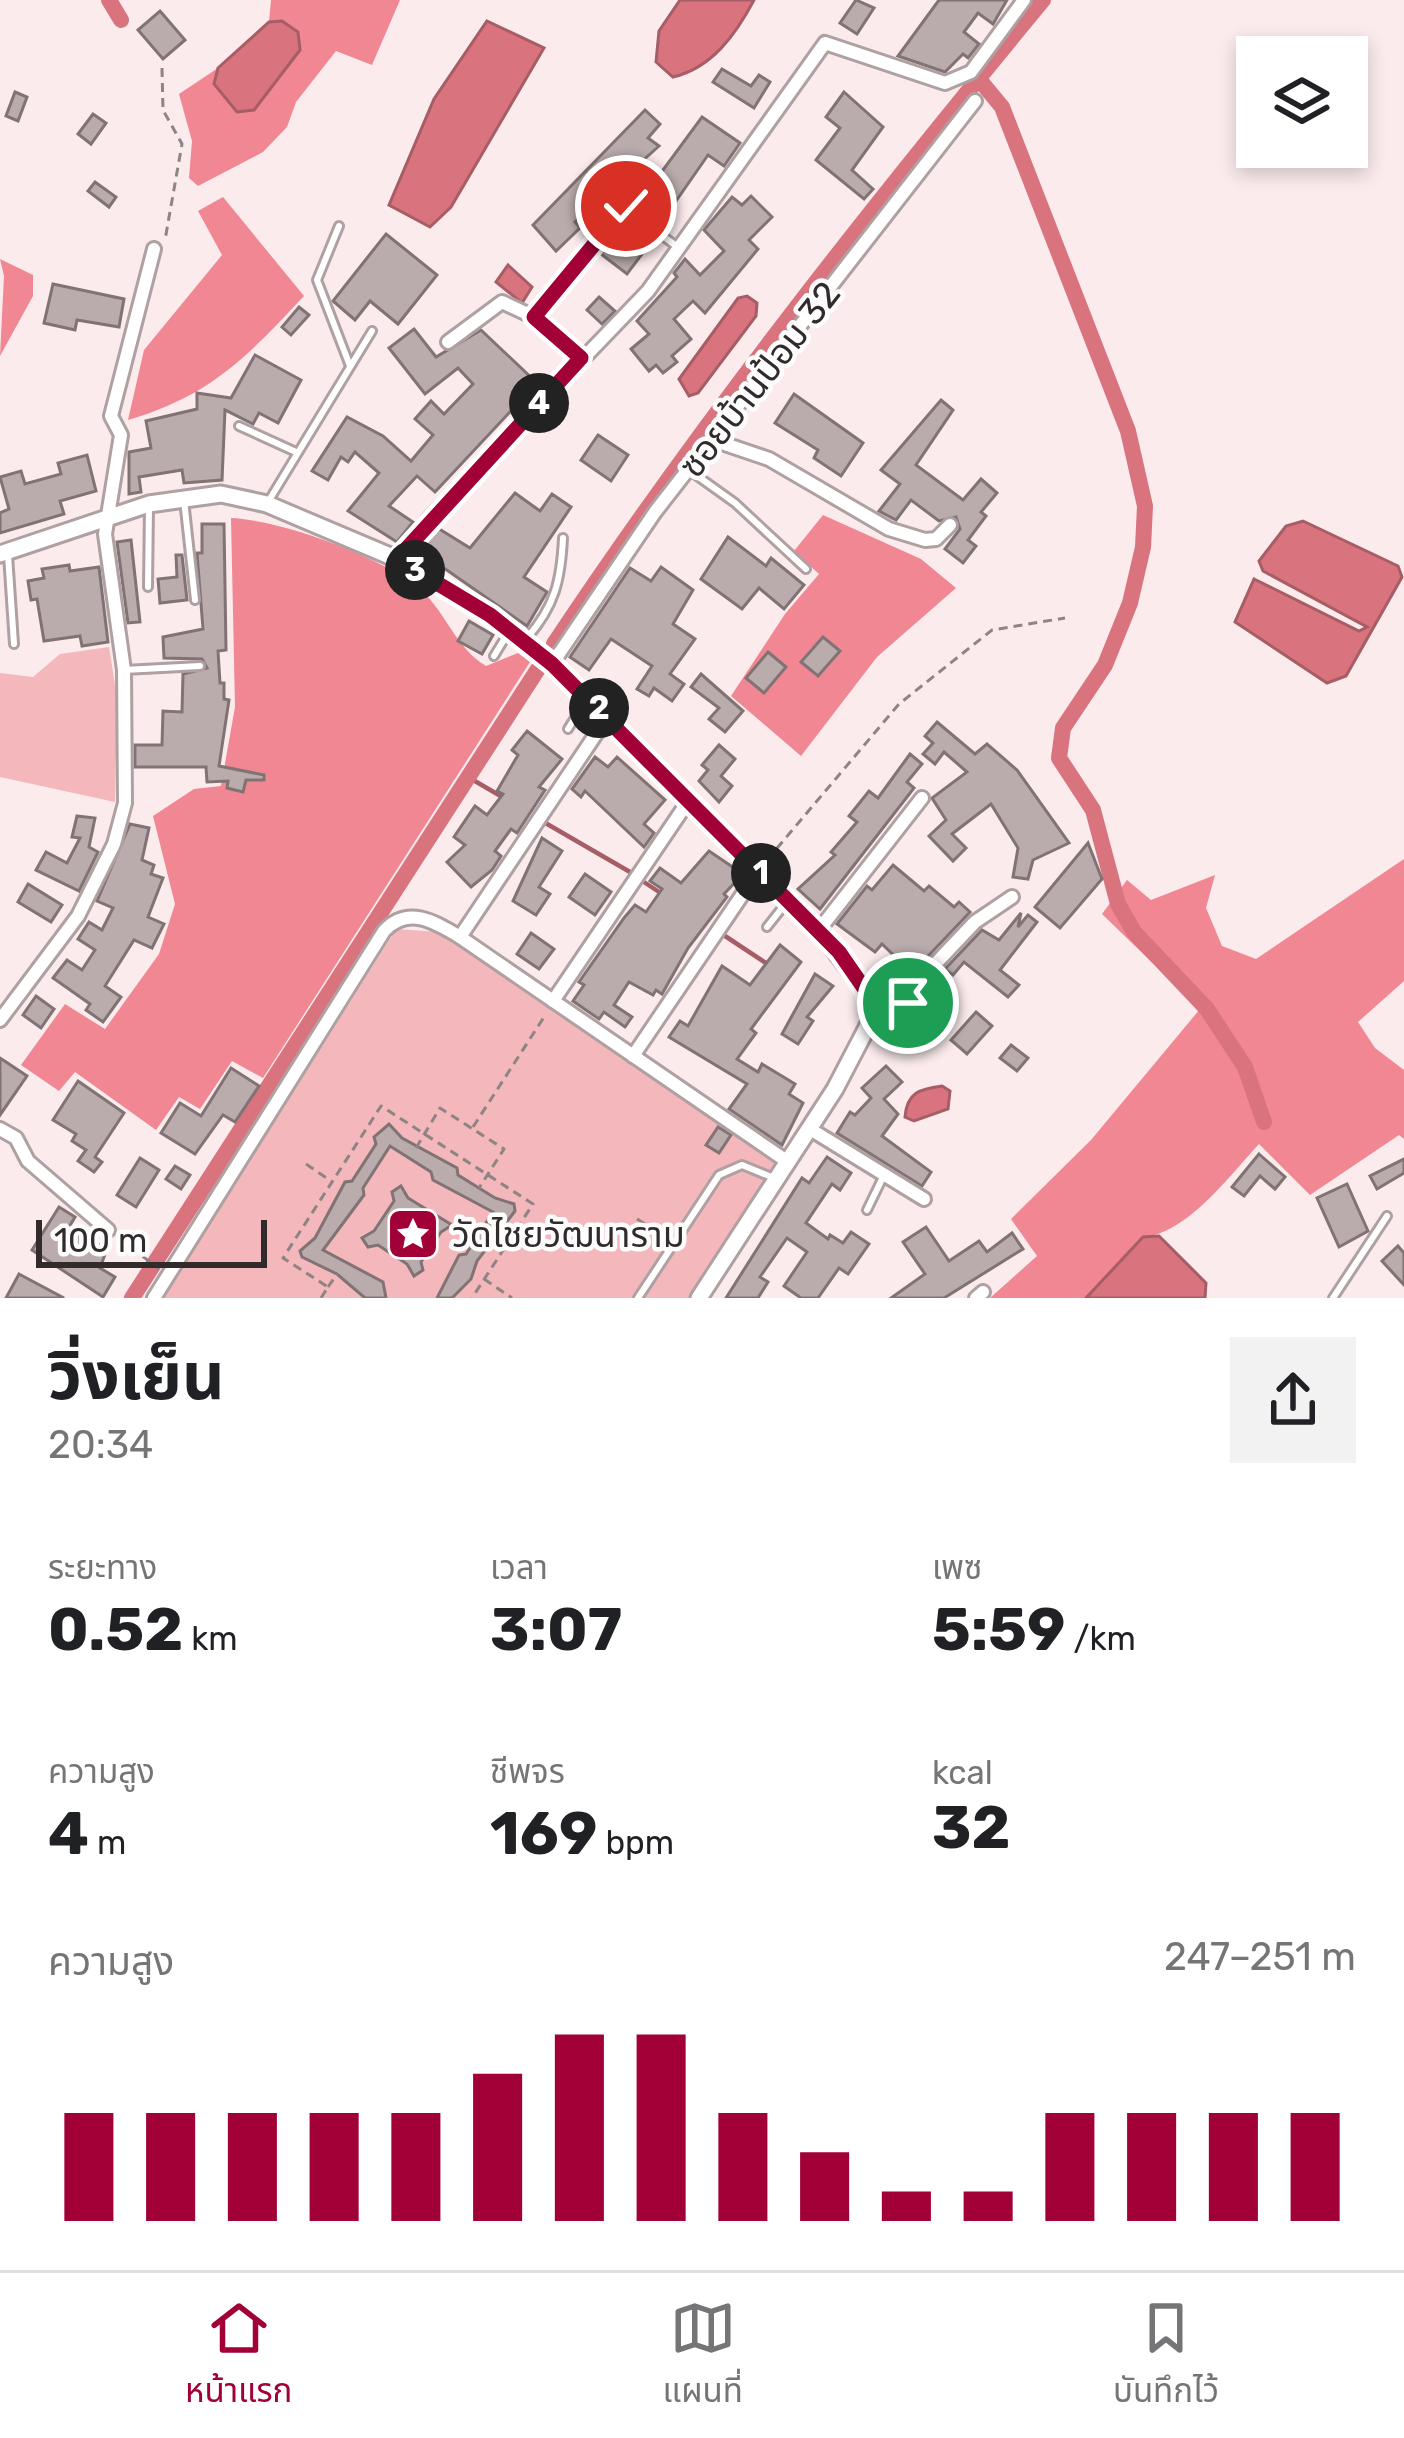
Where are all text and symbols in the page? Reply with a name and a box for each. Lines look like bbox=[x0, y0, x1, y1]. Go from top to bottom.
map controls bbox=[1236, 36, 1368, 168]
button: layers bbox=[1236, 36, 1368, 168]
pin bbox=[575, 155, 677, 257]
icon: check bbox=[593, 173, 659, 239]
street label: ซอยบ้านป้อม 32 bbox=[670, 273, 849, 486]
pin: 4 bbox=[509, 373, 569, 433]
text: 4 bbox=[528, 383, 550, 422]
pin: 3 bbox=[385, 540, 445, 600]
text: 3 bbox=[404, 550, 426, 589]
pin: 2 bbox=[569, 678, 629, 738]
text: 2 bbox=[588, 688, 610, 727]
pin: 1 bbox=[731, 843, 791, 903]
text: 1 bbox=[753, 853, 769, 892]
pin bbox=[857, 952, 959, 1054]
icon: arrive bbox=[875, 970, 941, 1036]
place icon: วัดไชยวัฒนาราม bbox=[385, 1206, 441, 1262]
place label: วัดไชยวัฒนาราม bbox=[452, 1213, 685, 1256]
scale bar bbox=[36, 1214, 267, 1267]
text: 100 m bbox=[54, 1221, 147, 1260]
text: วิ่งเย็น bbox=[48, 1337, 225, 1416]
button: share bbox=[1230, 1337, 1356, 1463]
text: 20:34 bbox=[48, 1422, 153, 1468]
text: ระยะทาง bbox=[48, 1548, 157, 1587]
text: เวลา bbox=[490, 1548, 548, 1587]
text: เพซ bbox=[932, 1548, 982, 1587]
text: 0.52 bbox=[48, 1594, 183, 1665]
text: 3:07 bbox=[490, 1594, 622, 1665]
text: 5:59 bbox=[932, 1594, 1066, 1665]
text: km bbox=[183, 1619, 238, 1658]
text: /km bbox=[1066, 1619, 1136, 1658]
text: ความสูง bbox=[48, 1752, 155, 1791]
text: ชีพจร bbox=[490, 1752, 565, 1791]
text: kcal bbox=[932, 1753, 993, 1792]
text: 32 bbox=[932, 1792, 1011, 1863]
text: 4 bbox=[48, 1798, 89, 1869]
text: 169 bbox=[490, 1798, 597, 1869]
text: m bbox=[89, 1823, 126, 1862]
text: bpm bbox=[597, 1823, 674, 1862]
text: 247–251 m bbox=[1164, 1934, 1356, 1980]
text: ความสูง bbox=[48, 1939, 174, 1985]
tab: หน้าแรก bbox=[185, 2295, 292, 2417]
tab: แผนที่ bbox=[662, 2295, 743, 2417]
tab: บันทึกไว้ bbox=[1113, 2295, 1219, 2417]

